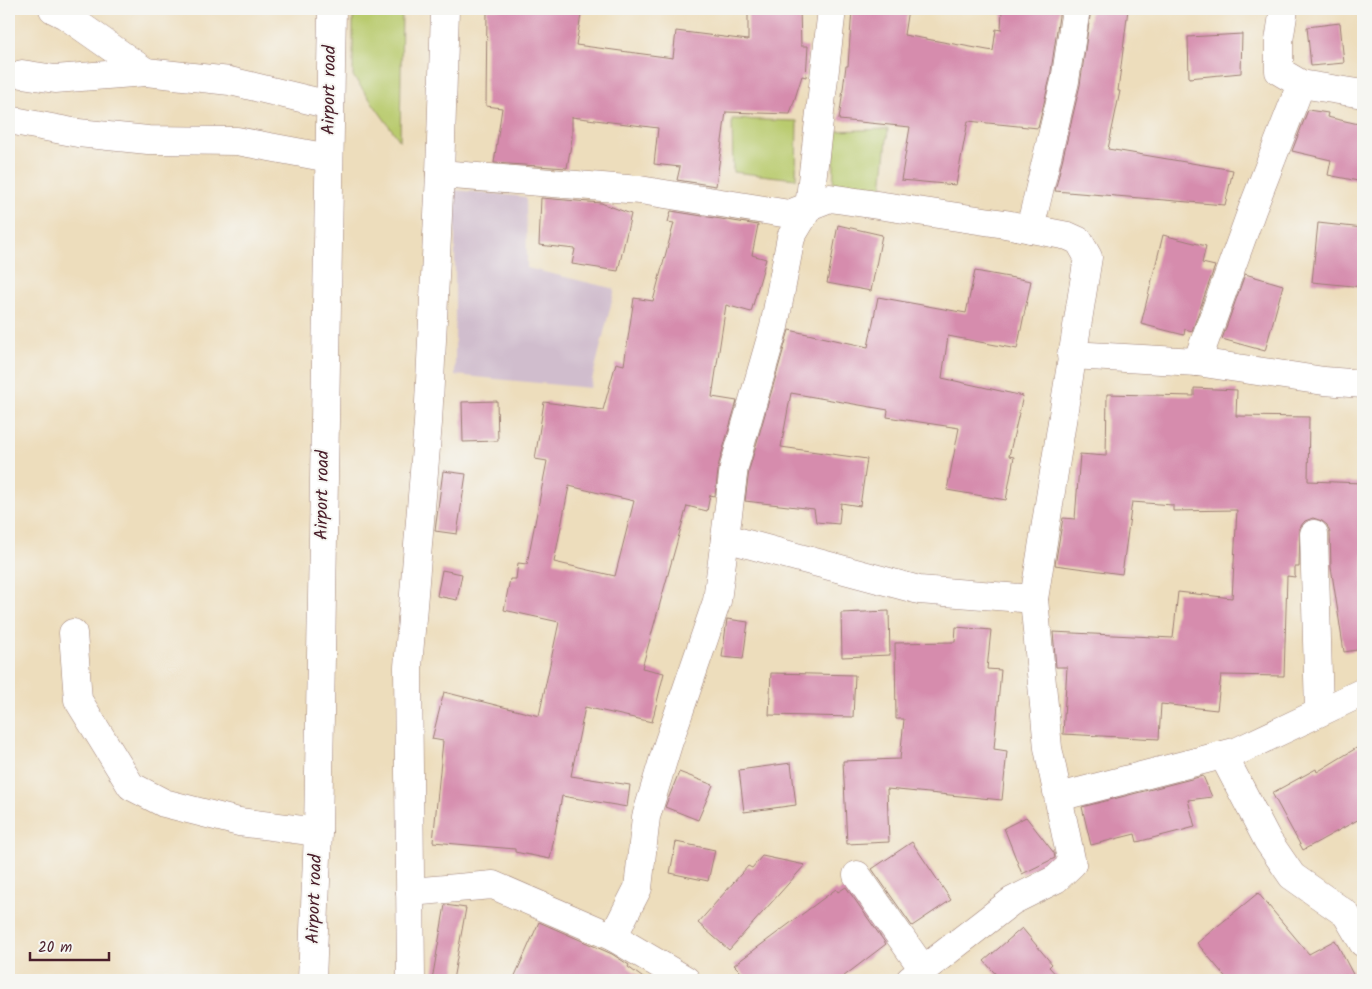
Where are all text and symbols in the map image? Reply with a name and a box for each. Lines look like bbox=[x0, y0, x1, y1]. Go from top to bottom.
street label: Airport road bbox=[315, 44, 345, 135]
street label: Airport road bbox=[308, 449, 338, 540]
street label: Airport road bbox=[299, 853, 331, 944]
scale bar bbox=[30, 929, 109, 961]
text: 20 m bbox=[38, 936, 72, 960]

